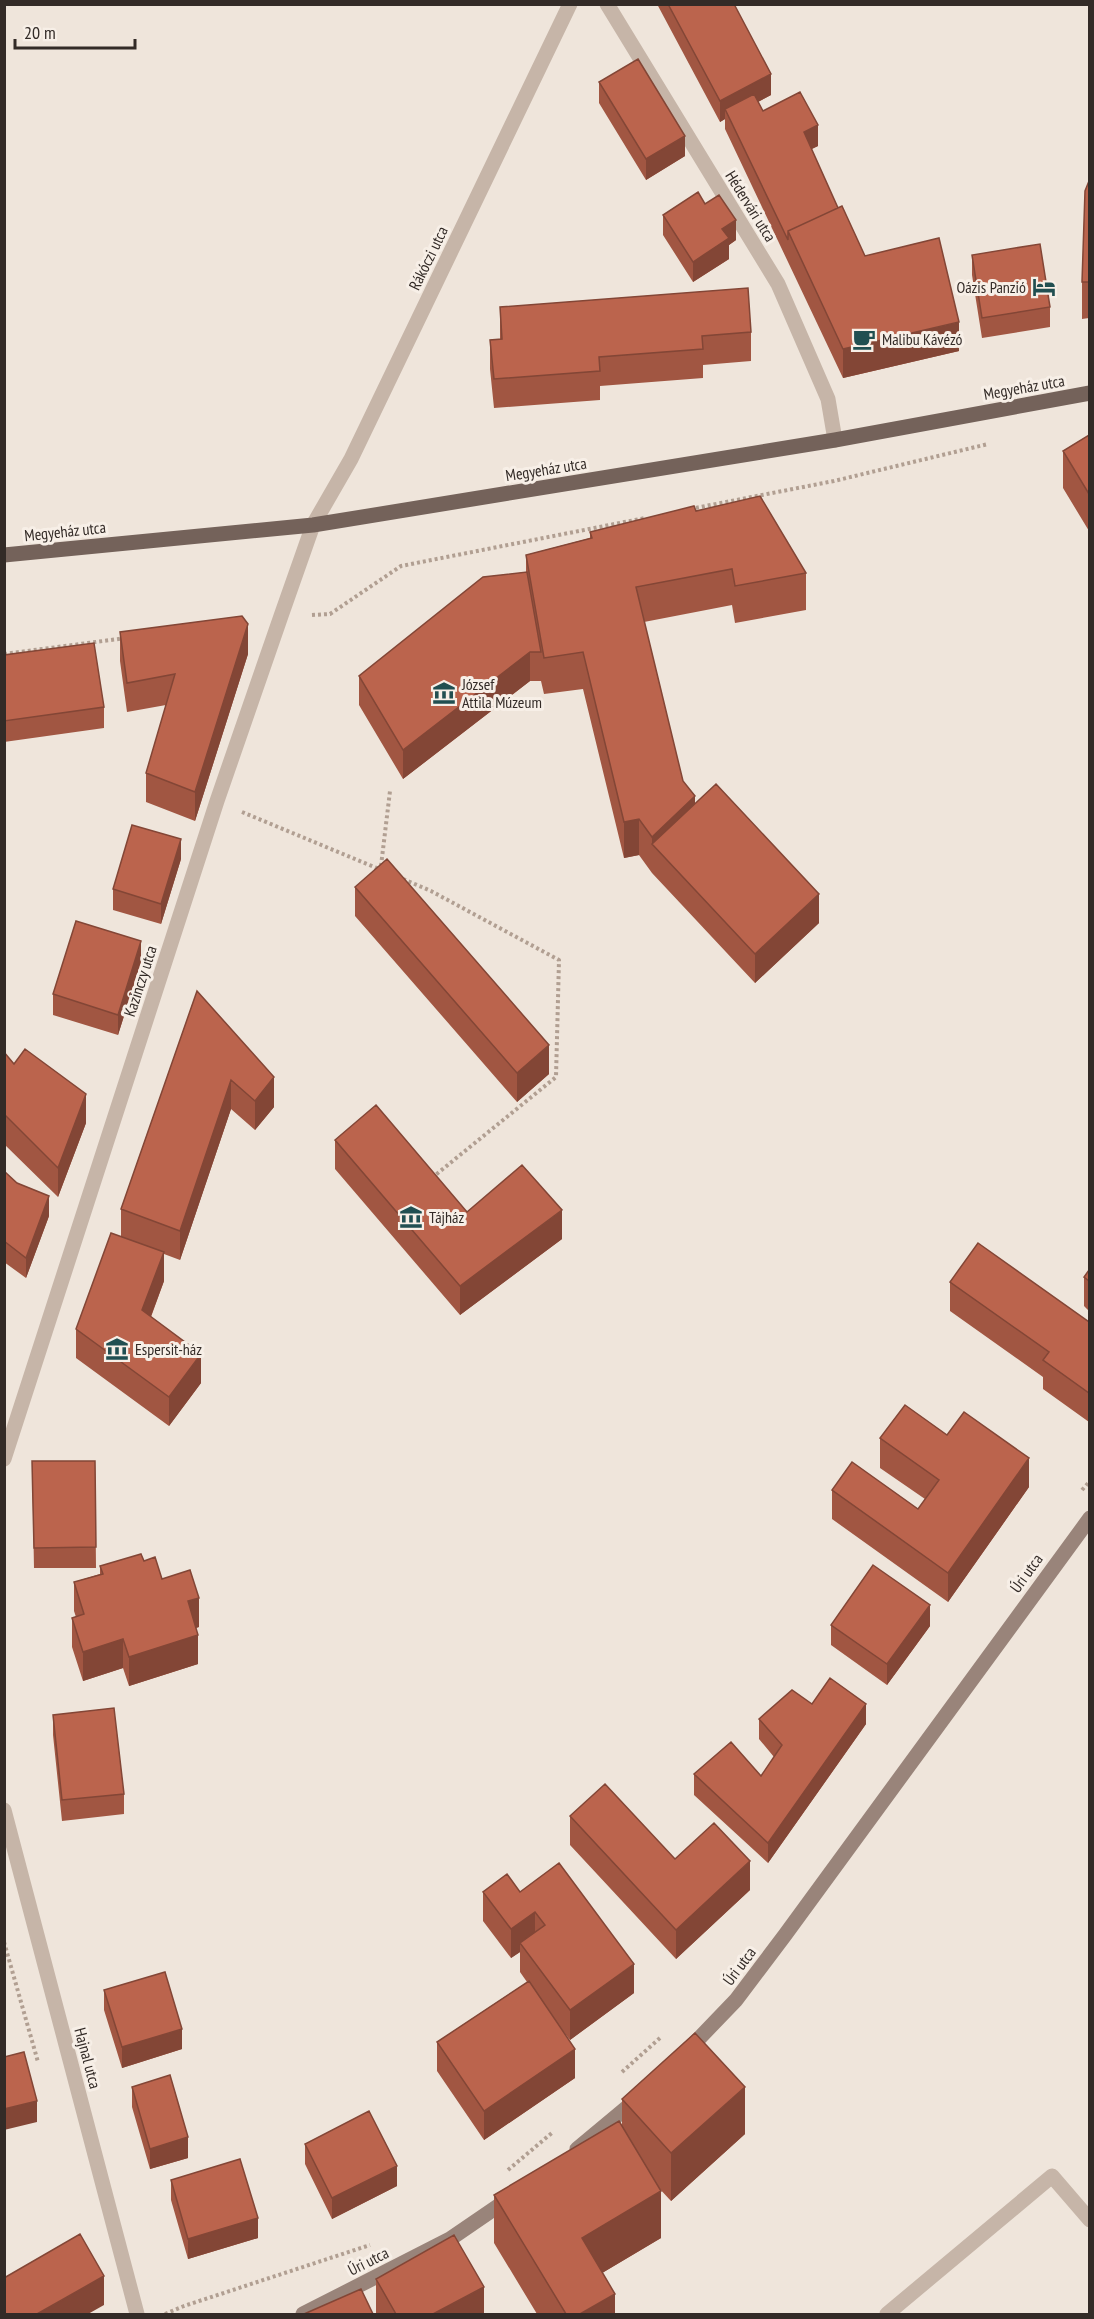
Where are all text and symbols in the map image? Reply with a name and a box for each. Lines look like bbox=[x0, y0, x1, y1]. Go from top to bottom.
scale bar bbox=[15, 12, 135, 50]
text: 20 m bbox=[24, 21, 56, 44]
street label: Hédervári utca bbox=[721, 167, 781, 245]
street label: Rákóczi utca bbox=[404, 223, 452, 293]
hotel icon: Oázis Panzió bbox=[1031, 274, 1057, 300]
place label: Oázis Panzió bbox=[956, 277, 1026, 297]
cafe icon: Malibu Kávézó bbox=[851, 326, 877, 352]
place label: Malibu Kávézó bbox=[882, 329, 963, 349]
street label: Megyeház utca bbox=[982, 370, 1066, 404]
street label: Megyeház utca bbox=[504, 453, 588, 485]
street label: Megyeház utca bbox=[23, 517, 107, 545]
place label: József Attila Múzeum bbox=[461, 674, 542, 712]
museum icon: József Attila Múzeum bbox=[431, 680, 457, 706]
street label: Kazinczy utca bbox=[119, 943, 161, 1019]
museum icon: Tájház bbox=[398, 1204, 424, 1230]
place label: Tájház bbox=[429, 1207, 464, 1227]
museum icon: Espersit-ház bbox=[104, 1336, 130, 1362]
place label: Espersit-ház bbox=[135, 1339, 202, 1359]
street label: Úri utca bbox=[1005, 1550, 1047, 1596]
street label: Úri utca bbox=[718, 1943, 760, 1989]
street label: Hajnal utca bbox=[70, 2025, 106, 2091]
street label: Úri utca bbox=[344, 2242, 392, 2280]

